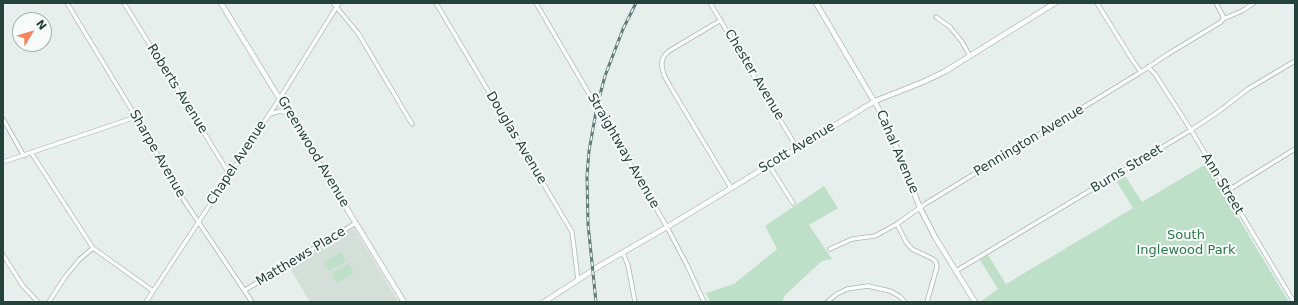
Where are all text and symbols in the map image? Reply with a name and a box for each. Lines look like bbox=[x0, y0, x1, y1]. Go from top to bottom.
north arrow bbox=[12, 12, 52, 52]
text: N bbox=[33, 17, 49, 33]
street label: Chester Avenue bbox=[721, 27, 787, 123]
street label: Roberts Avenue bbox=[143, 41, 211, 137]
street label: Douglas Avenue bbox=[482, 89, 550, 187]
street label: Straightway Avenue bbox=[584, 91, 662, 211]
street label: Greenwood Avenue bbox=[274, 94, 352, 210]
street label: Pennington Avenue bbox=[971, 102, 1087, 180]
street label: Sharpe Avenue bbox=[126, 107, 188, 201]
street label: Cahal Avenue bbox=[872, 108, 922, 196]
street label: Chapel Avenue bbox=[204, 118, 270, 208]
street label: Scott Avenue bbox=[756, 119, 838, 177]
street label: Burns Street bbox=[1088, 141, 1166, 197]
street label: Ann Street bbox=[1198, 150, 1246, 218]
street label: Matthews Place bbox=[253, 224, 349, 290]
park label: South Inglewood Park bbox=[1137, 228, 1235, 259]

